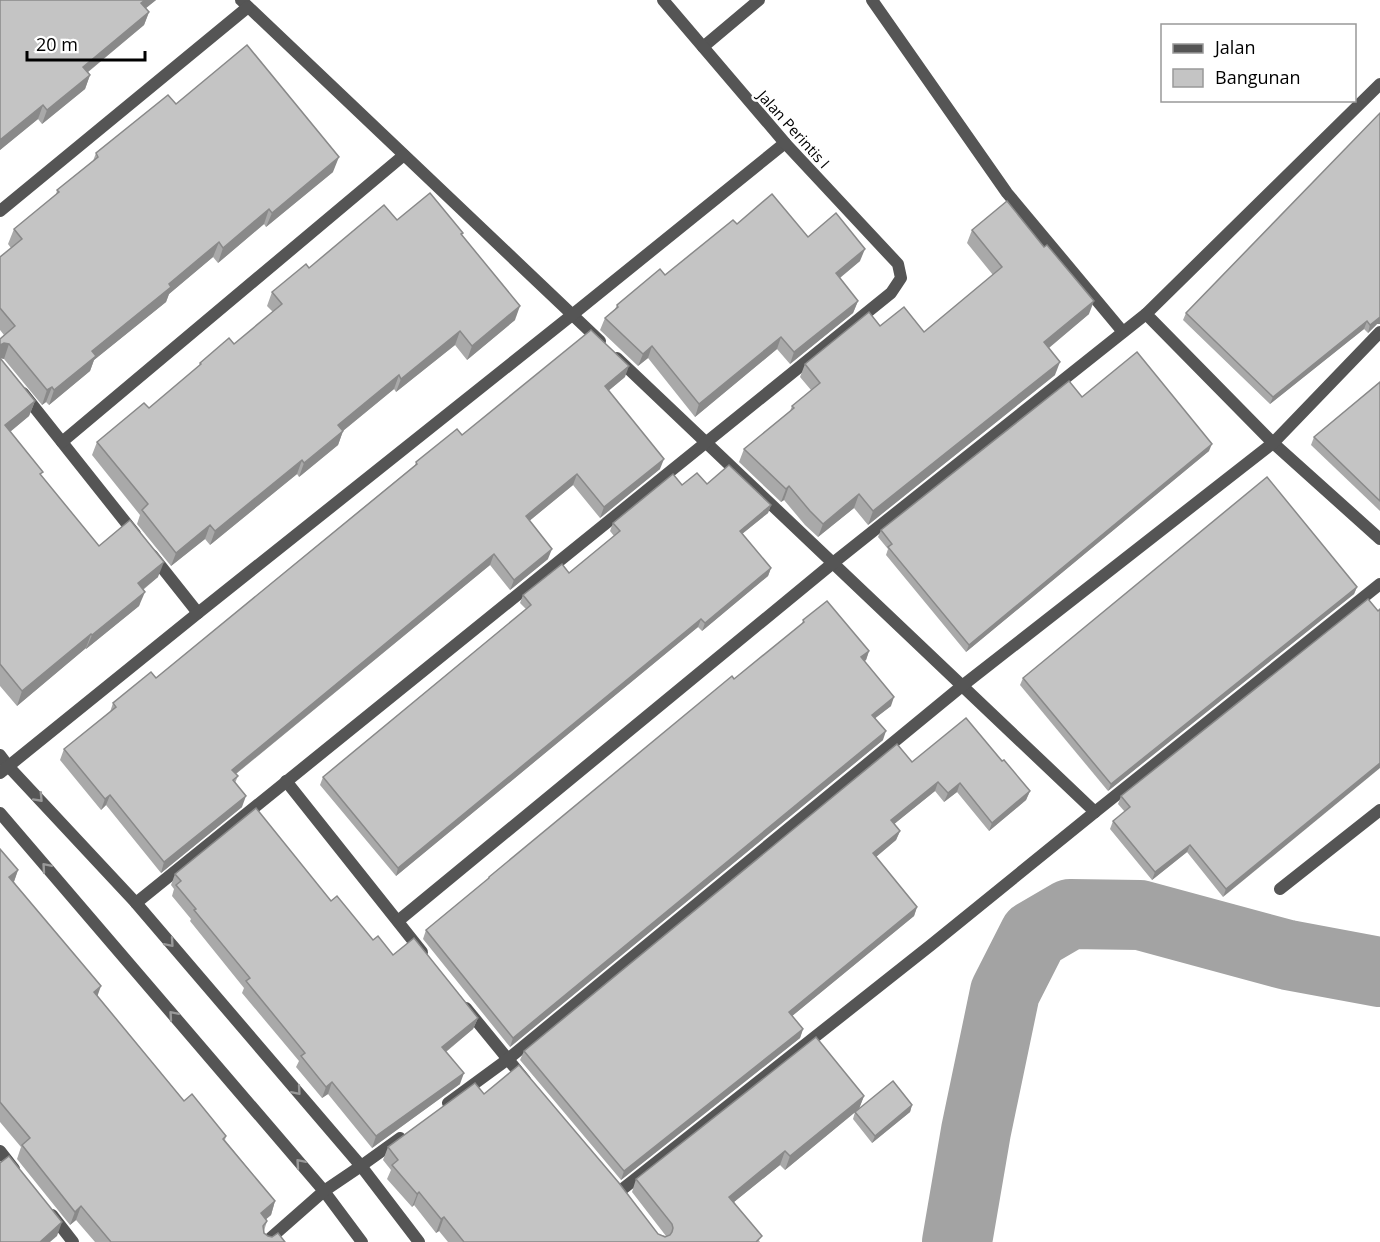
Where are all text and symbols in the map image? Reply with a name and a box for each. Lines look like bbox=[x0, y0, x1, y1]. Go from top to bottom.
scale bar bbox=[27, 24, 146, 62]
legend bbox=[1161, 24, 1356, 102]
text: 20 m bbox=[36, 32, 78, 56]
text: Jalan bbox=[1213, 35, 1255, 59]
text: Bangunan bbox=[1215, 65, 1301, 89]
street label: Jalan Perintis I bbox=[752, 84, 834, 172]
one-way arrow bbox=[32, 792, 43, 802]
one-way arrow bbox=[42, 863, 53, 874]
one-way arrow bbox=[163, 936, 174, 947]
one-way arrow bbox=[169, 1011, 180, 1022]
one-way arrow bbox=[290, 1084, 301, 1095]
one-way arrow bbox=[296, 1159, 307, 1170]

